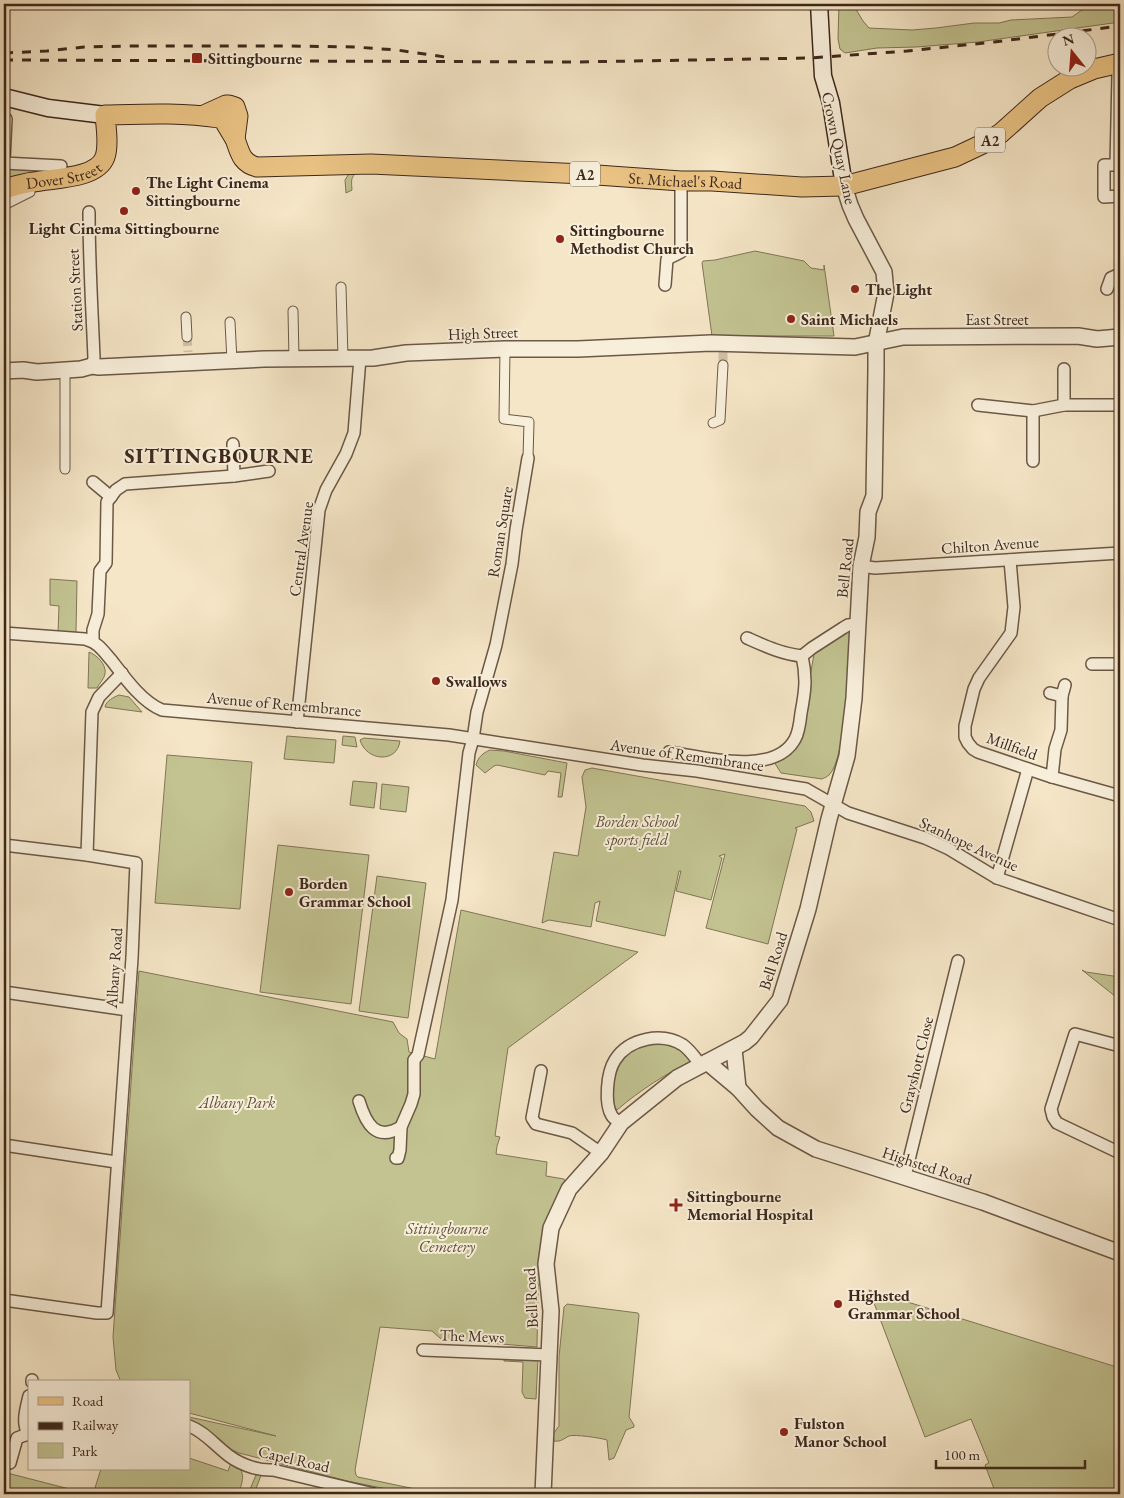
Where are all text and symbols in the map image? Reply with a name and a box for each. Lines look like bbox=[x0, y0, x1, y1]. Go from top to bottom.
north arrow bbox=[1046, 28, 1096, 78]
text: N bbox=[1060, 29, 1077, 50]
place label: Sittingbourne bbox=[208, 48, 303, 69]
marker: Sittingbourne bbox=[190, 51, 204, 65]
street label: Crown Quay Lane bbox=[817, 90, 861, 206]
road number: A2 bbox=[975, 128, 1005, 152]
street label: Dover Street bbox=[25, 157, 106, 193]
road number: A2 bbox=[570, 162, 600, 186]
street label: St. Michael's Road bbox=[628, 167, 744, 194]
place label: The Light Cinema Sittingbourne bbox=[146, 172, 270, 211]
marker: The Light Cinema Sittingbourne bbox=[130, 185, 142, 197]
marker: Light Cinema Sittingbourne bbox=[118, 205, 130, 217]
place label: Light Cinema Sittingbourne bbox=[29, 218, 220, 239]
place label: Sittingbourne Methodist Church bbox=[570, 220, 694, 259]
marker: Sittingbourne Methodist Church bbox=[554, 233, 566, 245]
street label: Station Street bbox=[62, 248, 88, 332]
place label: The Light bbox=[865, 279, 932, 300]
marker: The Light bbox=[849, 283, 861, 295]
place label: Saint Michaels bbox=[801, 309, 898, 330]
street label: East Street bbox=[965, 309, 1029, 330]
marker: Saint Michaels bbox=[785, 313, 797, 325]
street label: High Street bbox=[447, 321, 519, 345]
district label: SITTINGBOURNE bbox=[124, 442, 314, 469]
street label: Roman Square bbox=[482, 485, 518, 579]
street label: Central Avenue bbox=[284, 500, 318, 598]
street label: Chilton Avenue bbox=[940, 531, 1040, 559]
street label: Bell Road bbox=[831, 536, 859, 599]
place label: Swallows bbox=[446, 671, 507, 692]
marker: Swallows bbox=[430, 675, 442, 687]
street label: Avenue of Remembrance bbox=[205, 687, 362, 721]
street label: Millfield bbox=[984, 727, 1041, 765]
street label: Avenue of Remembrance bbox=[608, 734, 765, 776]
park label: Borden School sports field bbox=[594, 811, 679, 850]
street label: Stanhope Avenue bbox=[916, 812, 1022, 876]
place label: Borden Grammar School bbox=[299, 873, 412, 912]
marker: Borden Grammar School bbox=[283, 886, 295, 898]
street label: Albany Road bbox=[101, 926, 127, 1010]
street label: Bell Road bbox=[754, 928, 793, 993]
street label: Grayshott Close bbox=[894, 1014, 938, 1116]
park label: Albany Park bbox=[198, 1092, 276, 1113]
street label: Highsted Road bbox=[879, 1142, 975, 1191]
place label: Sittingbourne Memorial Hospital bbox=[687, 1186, 814, 1225]
marker: Sittingbourne Memorial Hospital bbox=[669, 1198, 683, 1212]
park label: Sittingbourne Cemetery bbox=[405, 1218, 488, 1257]
street label: Bell Road bbox=[519, 1267, 543, 1329]
place label: Highsted Grammar School bbox=[848, 1285, 961, 1324]
marker: Highsted Grammar School bbox=[832, 1298, 844, 1310]
street label: The Mews bbox=[439, 1324, 505, 1348]
legend bbox=[28, 1380, 190, 1470]
text: Road bbox=[72, 1391, 104, 1410]
place label: Fulston Manor School bbox=[794, 1413, 887, 1452]
text: Railway bbox=[72, 1415, 119, 1434]
marker: Fulston Manor School bbox=[778, 1426, 790, 1438]
scale bar bbox=[936, 1438, 1085, 1470]
text: Park bbox=[72, 1441, 99, 1460]
street label: Capel Road bbox=[256, 1441, 333, 1478]
text: 100 m bbox=[944, 1445, 981, 1464]

